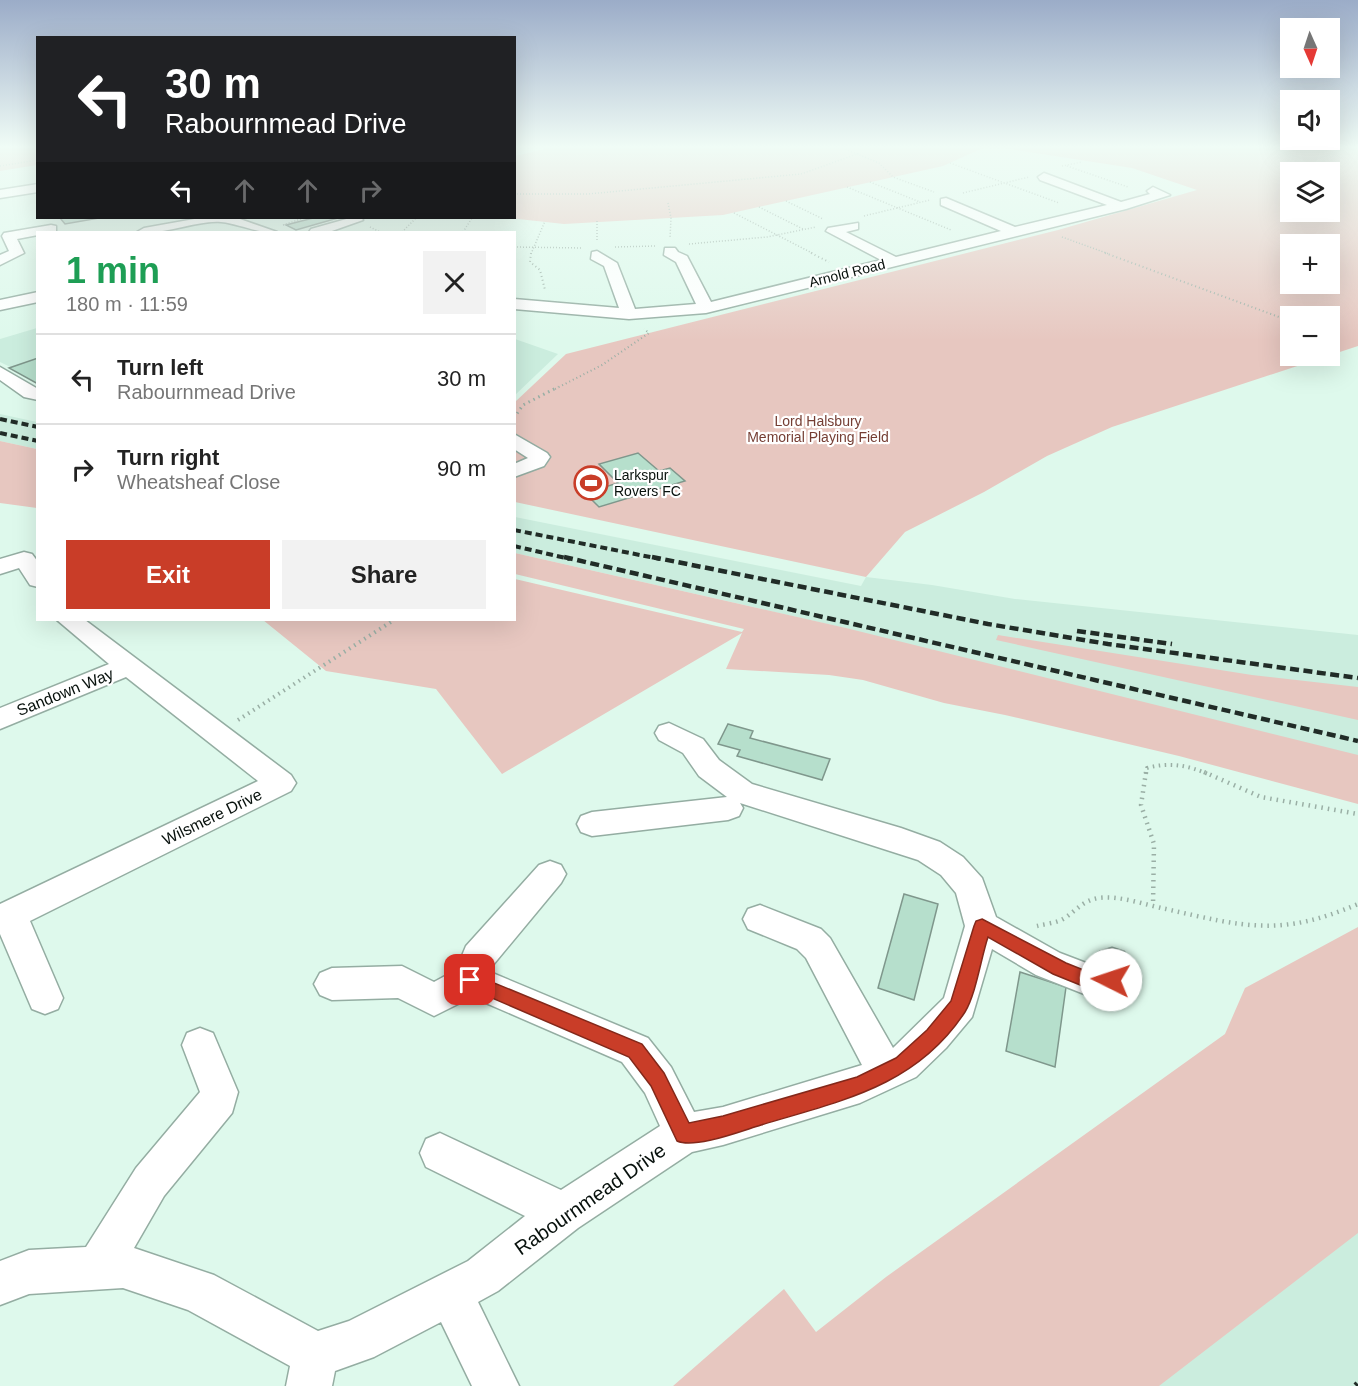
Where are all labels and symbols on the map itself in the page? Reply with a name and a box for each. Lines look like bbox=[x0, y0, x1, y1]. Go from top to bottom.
north arrow bbox=[1280, 18, 1340, 78]
street label: Arnold Road bbox=[807, 256, 887, 290]
park label: Lord Halsbury Memorial Playing Field bbox=[747, 413, 889, 445]
sports icon: Larkspur Rovers FC bbox=[573, 465, 609, 501]
place label: Larkspur Rovers FC bbox=[614, 467, 681, 499]
street label: Sandown Way bbox=[14, 665, 116, 719]
street label: Wilsmere Drive bbox=[160, 786, 265, 848]
position arrow bbox=[1079, 948, 1143, 1012]
pin bbox=[444, 954, 495, 1005]
street label: Rabournmead Drive bbox=[510, 1139, 670, 1259]

